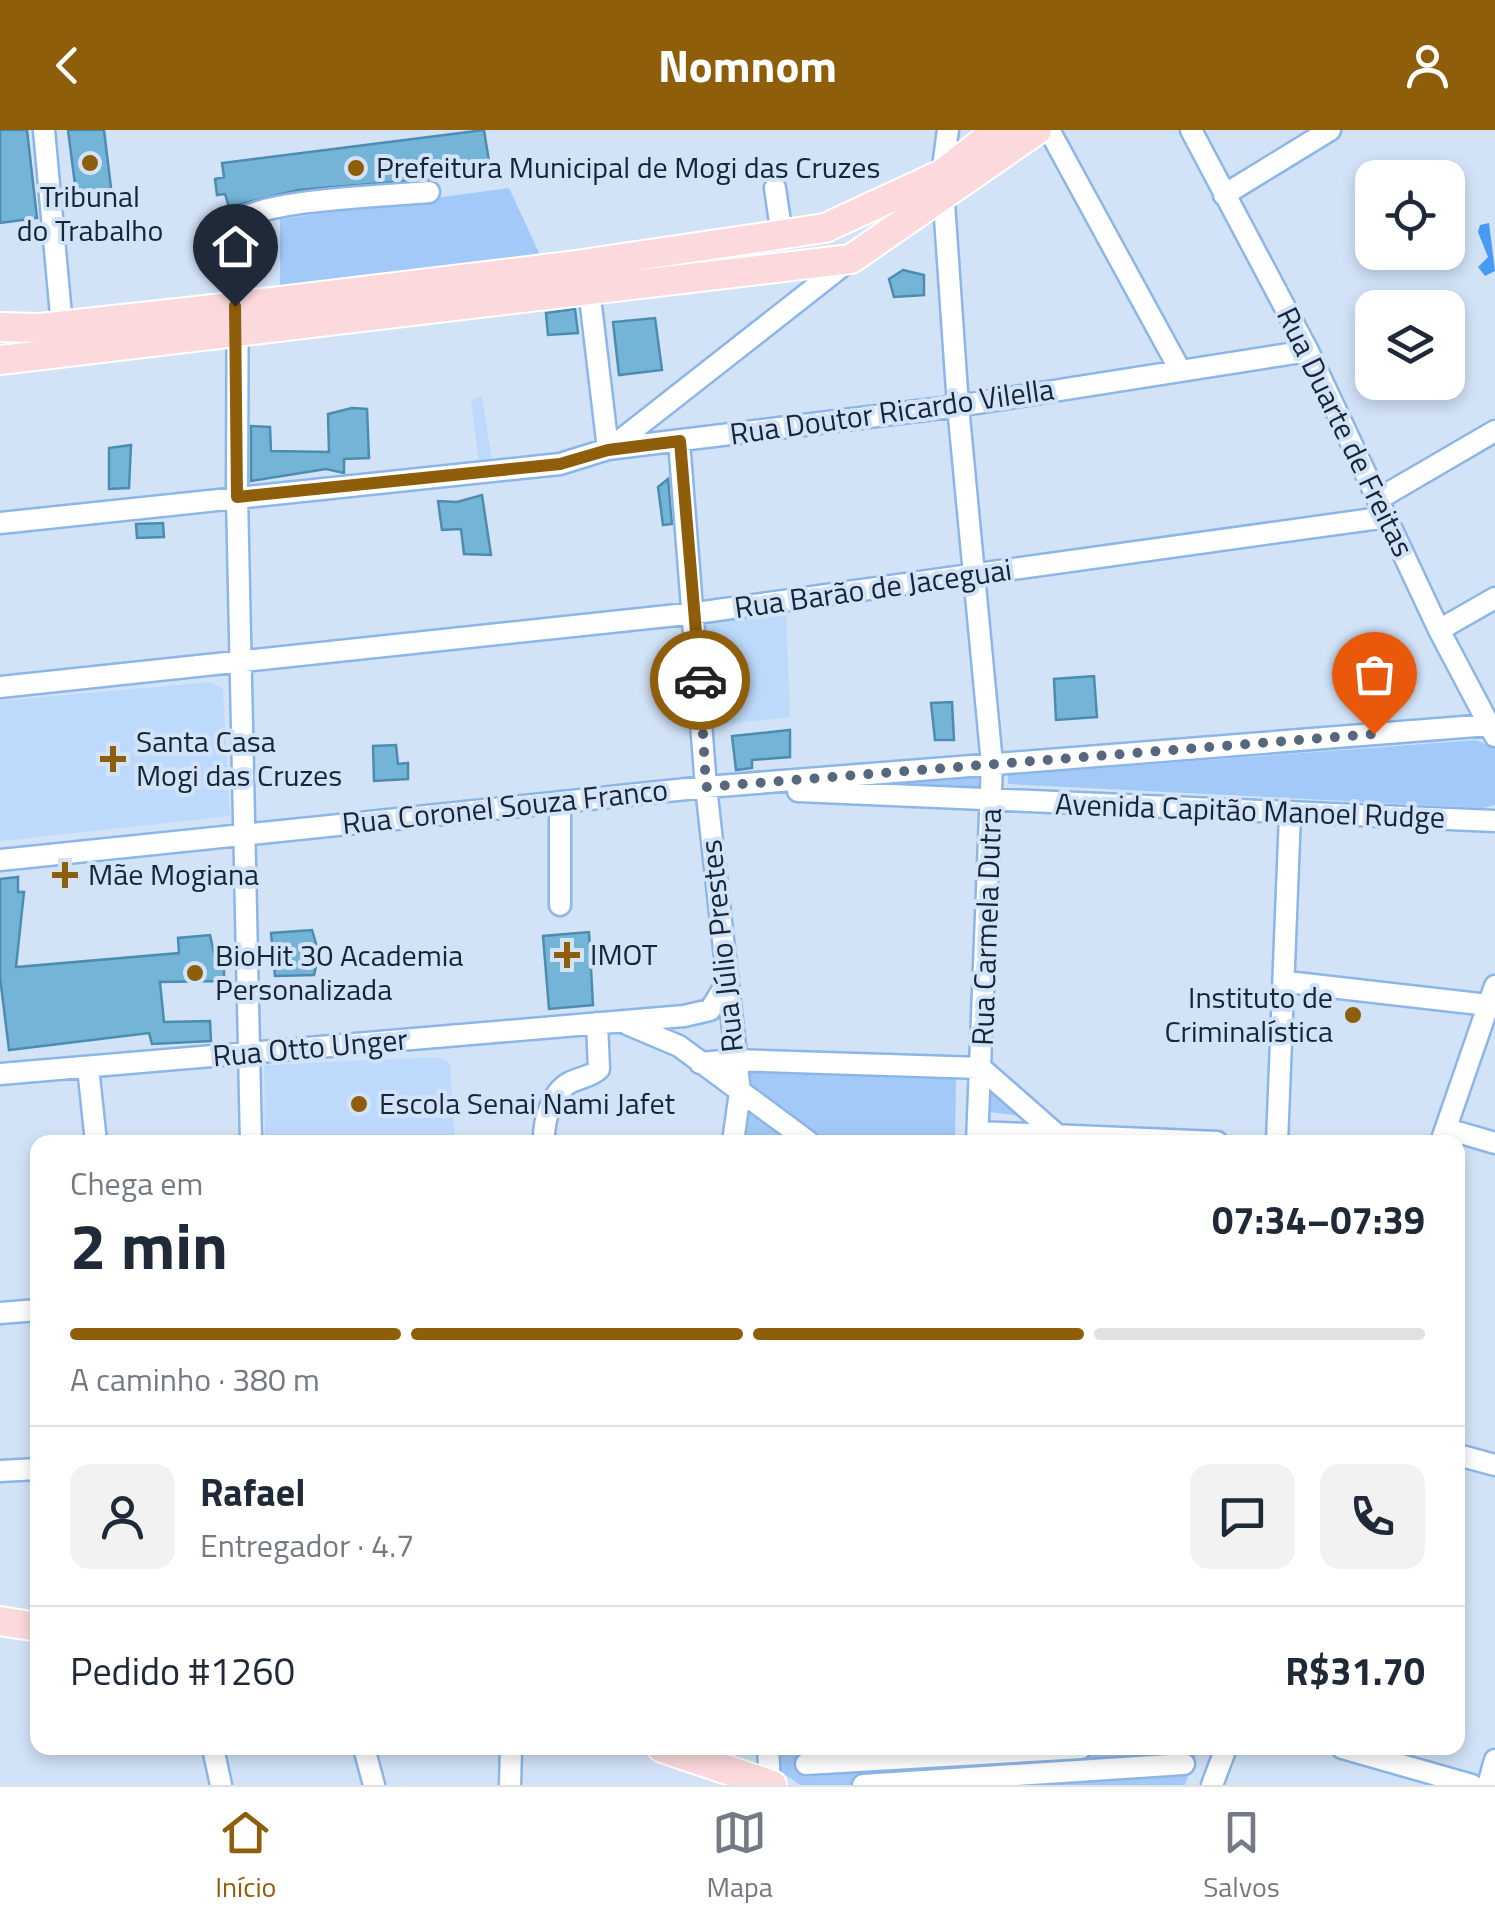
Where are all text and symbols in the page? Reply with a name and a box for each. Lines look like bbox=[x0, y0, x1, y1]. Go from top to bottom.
text: Nomnom bbox=[658, 31, 837, 99]
icon: back bbox=[40, 38, 95, 93]
icon: person bbox=[1400, 38, 1455, 93]
place label: Prefeitura Municipal de Mogi das Cruzes bbox=[376, 144, 880, 190]
marker: Tribunal do Trabalho bbox=[79, 152, 101, 174]
marker: Prefeitura Municipal de Mogi das Cruzes bbox=[345, 157, 367, 179]
map controls bbox=[1355, 160, 1465, 400]
button: locate bbox=[1355, 160, 1465, 270]
place label: Tribunal do Trabalho bbox=[17, 173, 163, 253]
pin bbox=[193, 204, 278, 307]
icon: home bbox=[208, 219, 263, 274]
button: layers bbox=[1355, 290, 1465, 400]
street label: Rua Duarte de Freitas bbox=[1265, 299, 1426, 564]
street label: Rua Doutor Ricardo Vilella bbox=[727, 365, 1057, 457]
street label: Rua Barão de Jaceguai bbox=[731, 546, 1015, 630]
courier bbox=[650, 630, 750, 730]
pin bbox=[1332, 632, 1417, 735]
icon: bag bbox=[1347, 647, 1402, 702]
icon: car bbox=[673, 653, 728, 708]
place label: Santa Casa Mogi das Cruzes bbox=[136, 718, 342, 798]
marker: Santa Casa Mogi das Cruzes bbox=[100, 746, 126, 772]
street label: Rua Coronel Souza Franco bbox=[340, 766, 670, 846]
street label: Avenida Capitão Manoel Rudge bbox=[1054, 780, 1446, 840]
street label: Rua Carmela Dutra bbox=[959, 807, 1013, 1047]
street label: Rua Júlio Prestes bbox=[687, 838, 755, 1054]
place label: Mãe Mogiana bbox=[88, 851, 259, 897]
marker: Mãe Mogiana bbox=[52, 862, 78, 888]
place label: IMOT bbox=[590, 931, 658, 977]
place label: BioHit 30 Academia Personalizada bbox=[215, 932, 463, 1012]
marker: IMOT bbox=[554, 942, 580, 968]
marker: BioHit 30 Academia Personalizada bbox=[184, 962, 206, 984]
place label: Instituto de Criminalística bbox=[1164, 974, 1333, 1054]
marker: Instituto de Criminalística bbox=[1342, 1004, 1364, 1026]
street label: Rua Otto Unger bbox=[210, 1016, 409, 1078]
place label: Escola Senai Nami Jafet bbox=[379, 1080, 676, 1126]
marker: Escola Senai Nami Jafet bbox=[348, 1093, 370, 1115]
text: Chega em bbox=[70, 1159, 203, 1207]
text: 07:34–07:39 bbox=[1212, 1191, 1425, 1249]
text: 2 min bbox=[70, 1195, 228, 1294]
text: A caminho · 380 m bbox=[70, 1355, 320, 1403]
text: Rafael bbox=[200, 1463, 305, 1521]
button: person bbox=[70, 1464, 175, 1569]
button: chat bbox=[1190, 1464, 1295, 1569]
button: phone bbox=[1320, 1464, 1425, 1569]
text: Entregador · 4.7 bbox=[200, 1521, 414, 1569]
text: Pedido #1260 bbox=[70, 1642, 295, 1700]
text: R$31.70 bbox=[1285, 1642, 1425, 1700]
tab: Início bbox=[215, 1805, 276, 1908]
tab: Mapa bbox=[707, 1805, 773, 1908]
tab: Salvos bbox=[1203, 1805, 1280, 1908]

